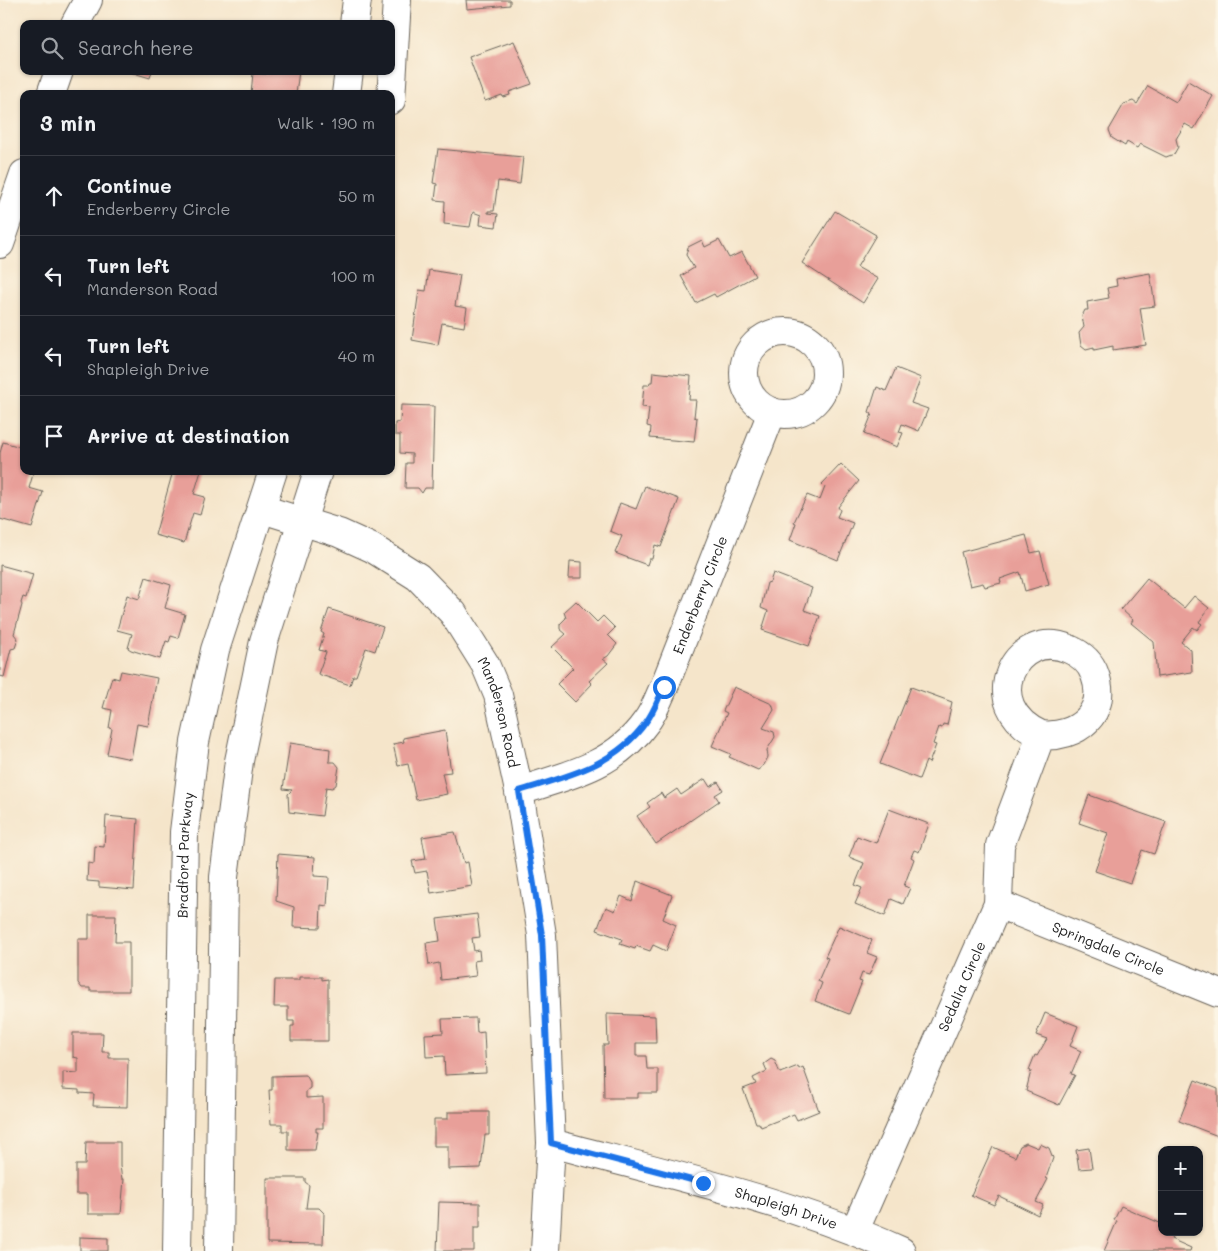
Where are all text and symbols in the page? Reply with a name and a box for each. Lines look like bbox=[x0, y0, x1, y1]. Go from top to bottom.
search box bbox=[20, 20, 395, 75]
icon: search bbox=[38, 34, 66, 62]
text: Search here bbox=[78, 35, 194, 60]
text: 3 min bbox=[40, 109, 96, 136]
text: Walk · 190 m bbox=[277, 112, 375, 133]
text: Continue bbox=[87, 173, 172, 198]
icon: ahead bbox=[40, 182, 68, 210]
text: 50 m bbox=[338, 185, 375, 206]
text: Enderberry Circle bbox=[87, 198, 230, 219]
text: Turn left bbox=[87, 253, 170, 278]
icon: left bbox=[40, 262, 68, 290]
text: 100 m bbox=[330, 265, 375, 286]
text: Manderson Road bbox=[87, 278, 218, 299]
text: Turn left bbox=[87, 333, 170, 358]
icon: left bbox=[40, 342, 68, 370]
text: 40 m bbox=[338, 345, 375, 366]
text: Shapleigh Drive bbox=[87, 358, 209, 379]
icon: arrive bbox=[40, 422, 68, 450]
text: Arrive at destination bbox=[87, 423, 290, 448]
street label: Enderberry Circle bbox=[668, 533, 731, 657]
street label: Manderson Road bbox=[474, 653, 524, 769]
route start bbox=[653, 676, 676, 699]
street label: Bradford Parkway bbox=[173, 791, 198, 918]
street label: Springdale Circle bbox=[1049, 917, 1168, 979]
street label: Sedalia Circle bbox=[933, 938, 990, 1034]
map controls bbox=[1158, 1146, 1203, 1236]
button: + bbox=[1158, 1146, 1203, 1191]
route end bbox=[692, 1172, 715, 1195]
street label: Shapleigh Drive bbox=[733, 1182, 840, 1233]
button: − bbox=[1158, 1191, 1203, 1236]

